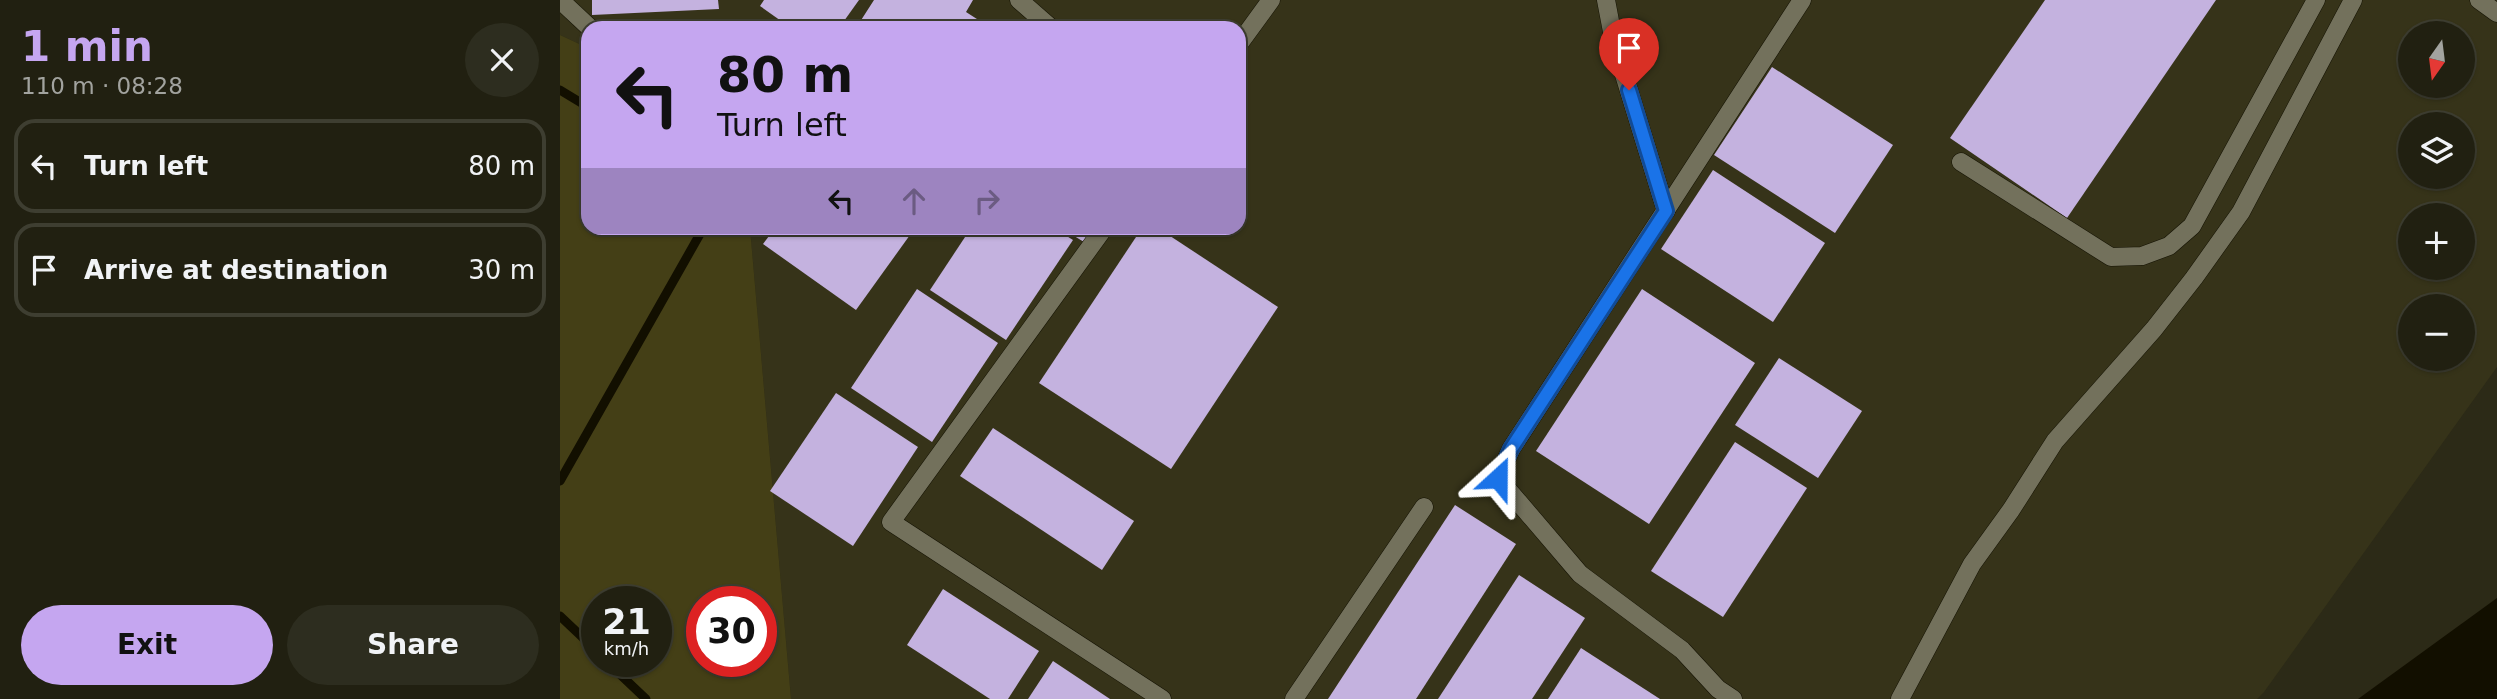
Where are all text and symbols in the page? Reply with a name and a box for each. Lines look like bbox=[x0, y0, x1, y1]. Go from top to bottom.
pin bbox=[1599, 18, 1659, 90]
north arrow bbox=[2398, 21, 2474, 98]
map controls bbox=[2398, 21, 2475, 371]
text: 1 min bbox=[21, 22, 153, 71]
button: close bbox=[465, 23, 539, 97]
icon: arrive bbox=[1610, 29, 1648, 67]
text: 80 m bbox=[717, 47, 853, 104]
icon: left bbox=[602, 49, 693, 140]
text: 110 m · 08:28 bbox=[21, 73, 183, 99]
text: Turn left bbox=[717, 106, 847, 144]
button: layers bbox=[2398, 112, 2475, 189]
icon: left bbox=[25, 147, 63, 185]
text: Turn left bbox=[84, 151, 208, 181]
text: 80 m bbox=[468, 151, 535, 181]
icon: left bbox=[822, 182, 860, 220]
icon: ahead bbox=[895, 182, 933, 220]
icon: right bbox=[968, 182, 1006, 220]
button: + bbox=[2398, 203, 2475, 280]
icon: arrive bbox=[25, 251, 63, 289]
text: Arrive at destination bbox=[84, 255, 388, 285]
text: 30 m bbox=[468, 255, 535, 285]
button: − bbox=[2398, 294, 2475, 371]
position arrow bbox=[1461, 441, 1535, 515]
speed limit sign: 30 bbox=[686, 586, 777, 677]
text: 21 bbox=[602, 602, 651, 642]
button: Exit bbox=[21, 605, 273, 685]
button: Share bbox=[287, 605, 539, 685]
text: km/h bbox=[604, 638, 649, 659]

